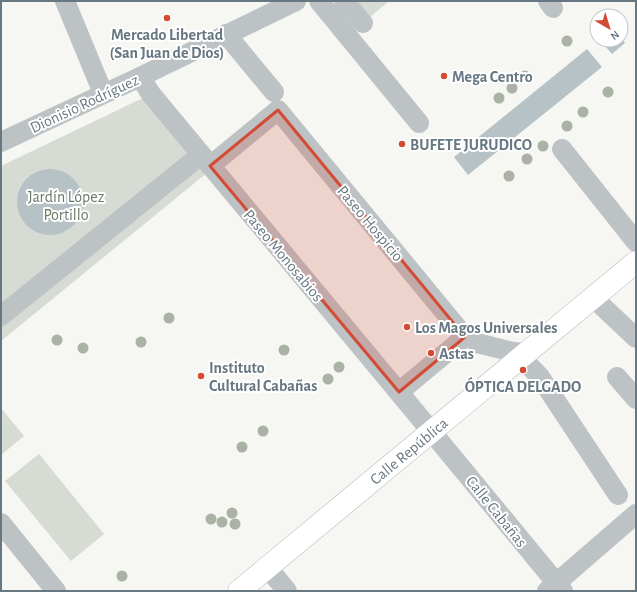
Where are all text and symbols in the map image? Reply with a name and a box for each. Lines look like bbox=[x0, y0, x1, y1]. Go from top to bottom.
north arrow bbox=[589, 8, 629, 48]
marker: Mercado Libertad (San Juan de Dios) bbox=[162, 13, 172, 23]
place label: Mercado Libertad (San Juan de Dios) bbox=[110, 27, 224, 61]
text: N bbox=[608, 29, 621, 42]
place label: Mega Centro bbox=[452, 69, 533, 85]
marker: Mega Centro bbox=[439, 71, 449, 81]
street label: Dionisio Rodríguez bbox=[28, 72, 142, 136]
place label: BUFETE JURUDICO bbox=[410, 137, 532, 153]
marker: BUFETE JURUDICO bbox=[397, 139, 407, 149]
street label: Paseo Hospicio bbox=[334, 183, 406, 265]
park label: Jardín López Portillo bbox=[28, 189, 105, 223]
street label: Paseo Monosabios bbox=[240, 207, 326, 305]
place label: Los Magos Universales bbox=[415, 320, 557, 336]
marker: Los Magos Universales bbox=[402, 322, 412, 332]
place label: Astas bbox=[439, 346, 474, 362]
marker: Astas bbox=[426, 348, 436, 358]
place label: Instituto Cultural Cabañas bbox=[209, 360, 317, 394]
marker: ÓPTICA DELGADO bbox=[518, 365, 528, 375]
marker: Instituto Cultural Cabañas bbox=[196, 371, 206, 381]
place label: ÓPTICA DELGADO bbox=[465, 377, 581, 395]
street label: Calle República bbox=[367, 415, 451, 488]
street label: Calle Cabañas bbox=[463, 473, 530, 550]

